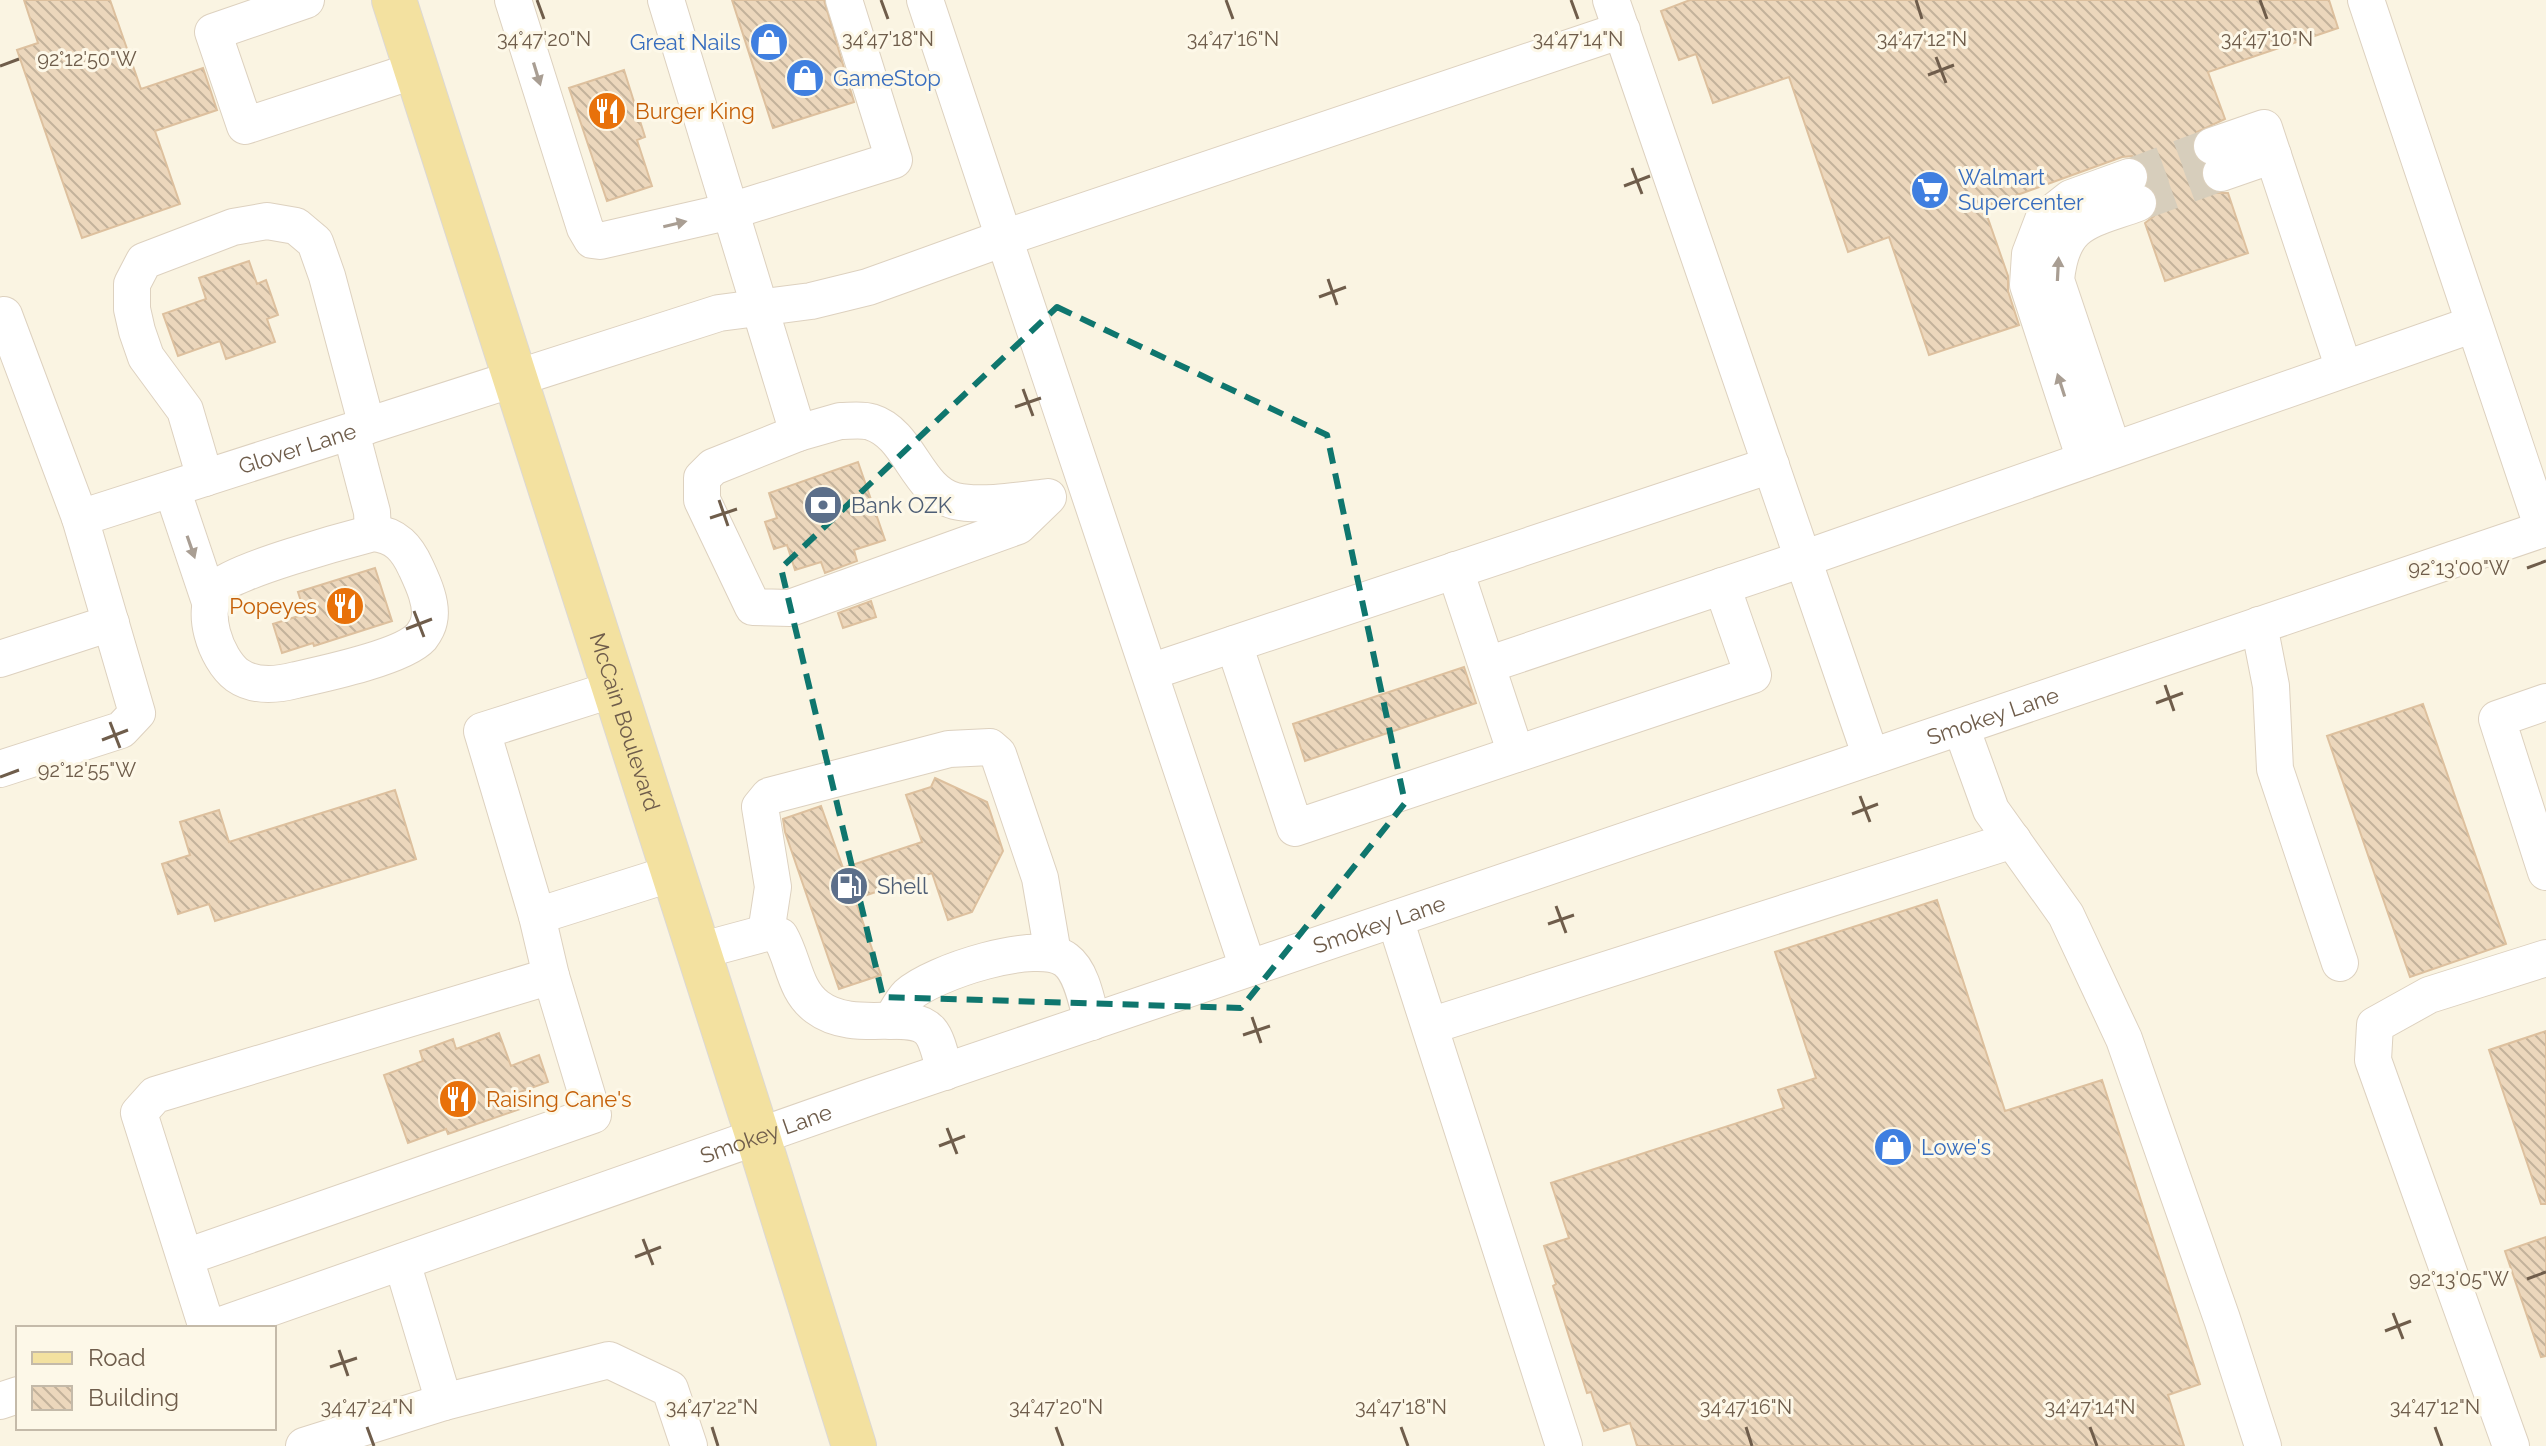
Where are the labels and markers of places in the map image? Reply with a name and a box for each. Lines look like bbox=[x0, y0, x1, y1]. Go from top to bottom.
shop icon: Great Nails bbox=[748, 21, 790, 63]
place label: Great Nails bbox=[630, 29, 741, 55]
shop icon: GameStop bbox=[784, 57, 826, 99]
place label: GameStop bbox=[833, 65, 941, 91]
restaurant icon: Burger King bbox=[586, 90, 628, 132]
place label: Burger King bbox=[635, 98, 755, 124]
place label: Walmart Supercenter bbox=[1958, 164, 2084, 215]
supermarket icon: Walmart Supercenter bbox=[1909, 169, 1951, 211]
bank icon: Bank OZK bbox=[802, 484, 844, 526]
place label: Bank OZK bbox=[851, 492, 953, 518]
restaurant icon: Popeyes bbox=[324, 585, 366, 627]
place label: Popeyes bbox=[229, 593, 317, 619]
fuel station icon: Shell bbox=[828, 865, 870, 907]
place label: Shell bbox=[877, 873, 928, 899]
restaurant icon: Raising Cane's bbox=[437, 1078, 479, 1120]
place label: Raising Cane's bbox=[486, 1086, 632, 1112]
shop icon: Lowe's bbox=[1872, 1126, 1914, 1168]
place label: Lowe's bbox=[1921, 1134, 1991, 1160]

